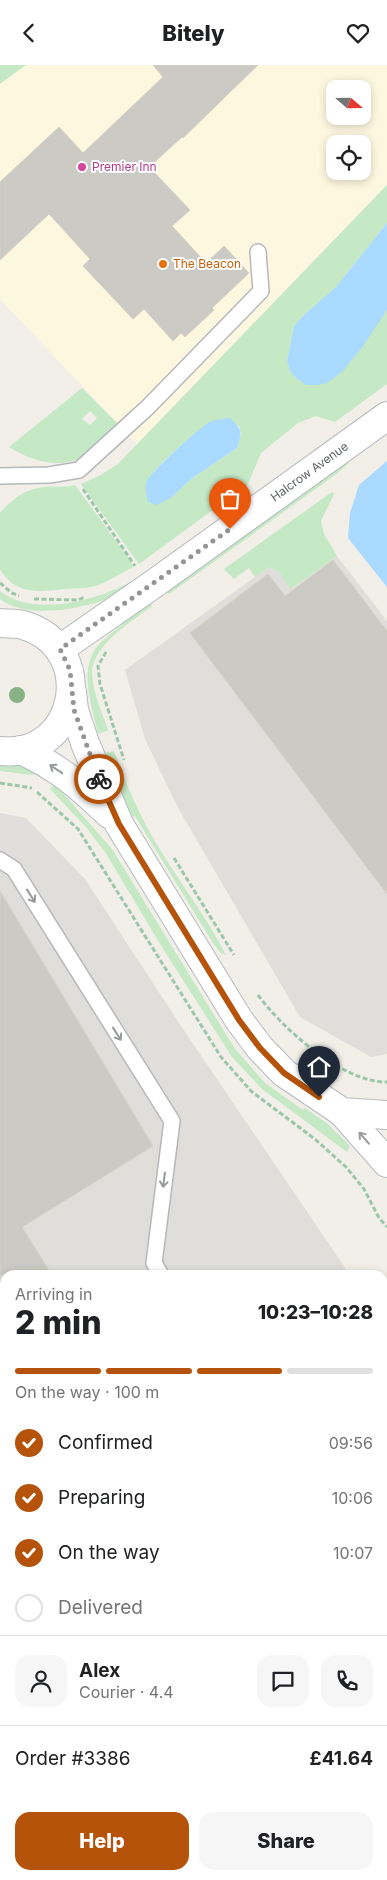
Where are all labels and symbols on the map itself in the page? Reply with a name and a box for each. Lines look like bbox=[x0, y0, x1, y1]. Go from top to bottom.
north arrow bbox=[326, 80, 371, 125]
place label: Premier Inn bbox=[92, 159, 157, 174]
marker: Premier Inn bbox=[76, 161, 88, 173]
place label: The Beacon bbox=[173, 256, 241, 271]
marker: The Beacon bbox=[157, 258, 169, 270]
street label: Halcrow Avenue bbox=[267, 438, 351, 504]
pin bbox=[209, 478, 251, 529]
courier bbox=[74, 754, 124, 804]
one-way arrow bbox=[50, 763, 64, 773]
one-way arrow bbox=[26, 889, 36, 903]
one-way arrow bbox=[112, 1027, 123, 1041]
pin bbox=[298, 1046, 340, 1097]
one-way arrow bbox=[358, 1131, 370, 1144]
one-way arrow bbox=[159, 1172, 169, 1188]

